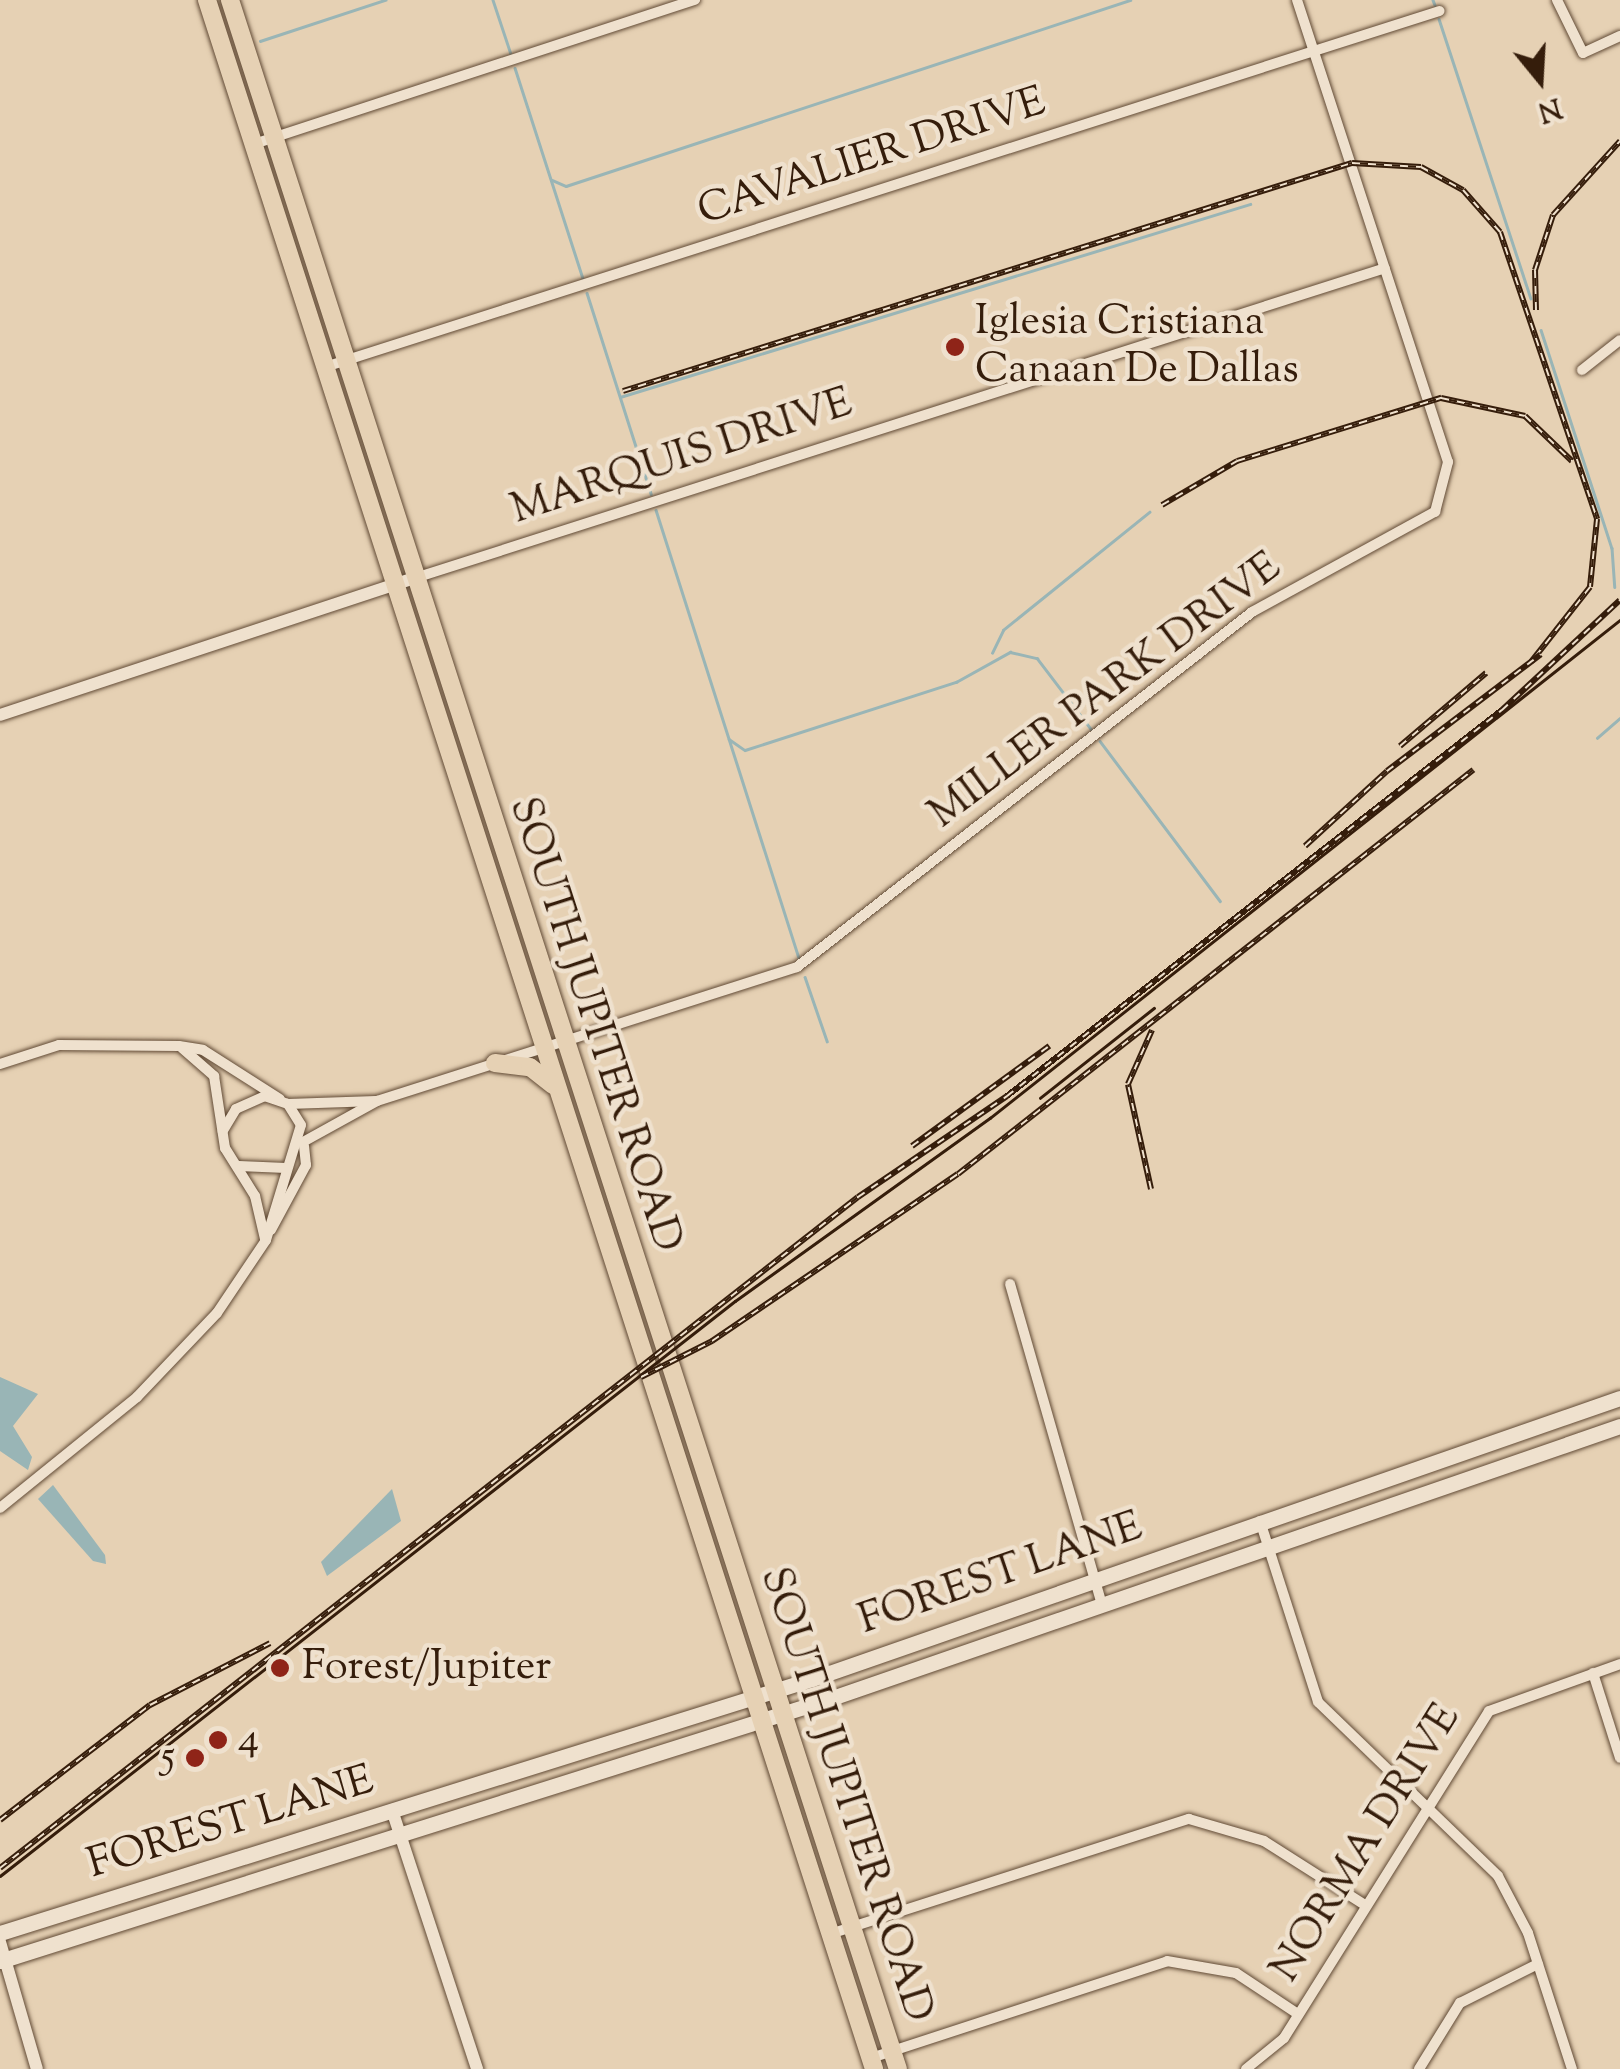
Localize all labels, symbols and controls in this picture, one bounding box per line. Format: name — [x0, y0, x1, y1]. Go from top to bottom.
north arrow — [1490, 30, 1590, 130]
street label: CAVALIER DRIVE — [692, 78, 1052, 238]
text: N — [1532, 86, 1566, 131]
place label: Iglesia Cristiana Canaan De Dallas — [975, 298, 1299, 396]
marker: Iglesia Cristiana Canaan De Dallas — [944, 336, 966, 358]
street label: MARQUIS DRIVE — [505, 379, 859, 537]
street label: MILLER PARK DRIVE — [920, 543, 1292, 841]
street label: SOUTH JUPITER ROAD — [497, 791, 691, 1259]
street label: FOREST LANE — [853, 1503, 1149, 1647]
street label: SOUTH JUPITER ROAD — [748, 1561, 942, 2029]
place label: Forest/Jupiter — [302, 1643, 551, 1693]
marker: Forest/Jupiter — [267, 1655, 293, 1681]
street label: NORMA DRIVE — [1261, 1696, 1473, 1992]
place label: 4 — [238, 1715, 259, 1765]
marker: 4 — [207, 1729, 229, 1751]
place label: 5 — [161, 1733, 175, 1783]
marker: 5 — [184, 1747, 206, 1769]
street label: FOREST LANE — [82, 1757, 380, 1891]

